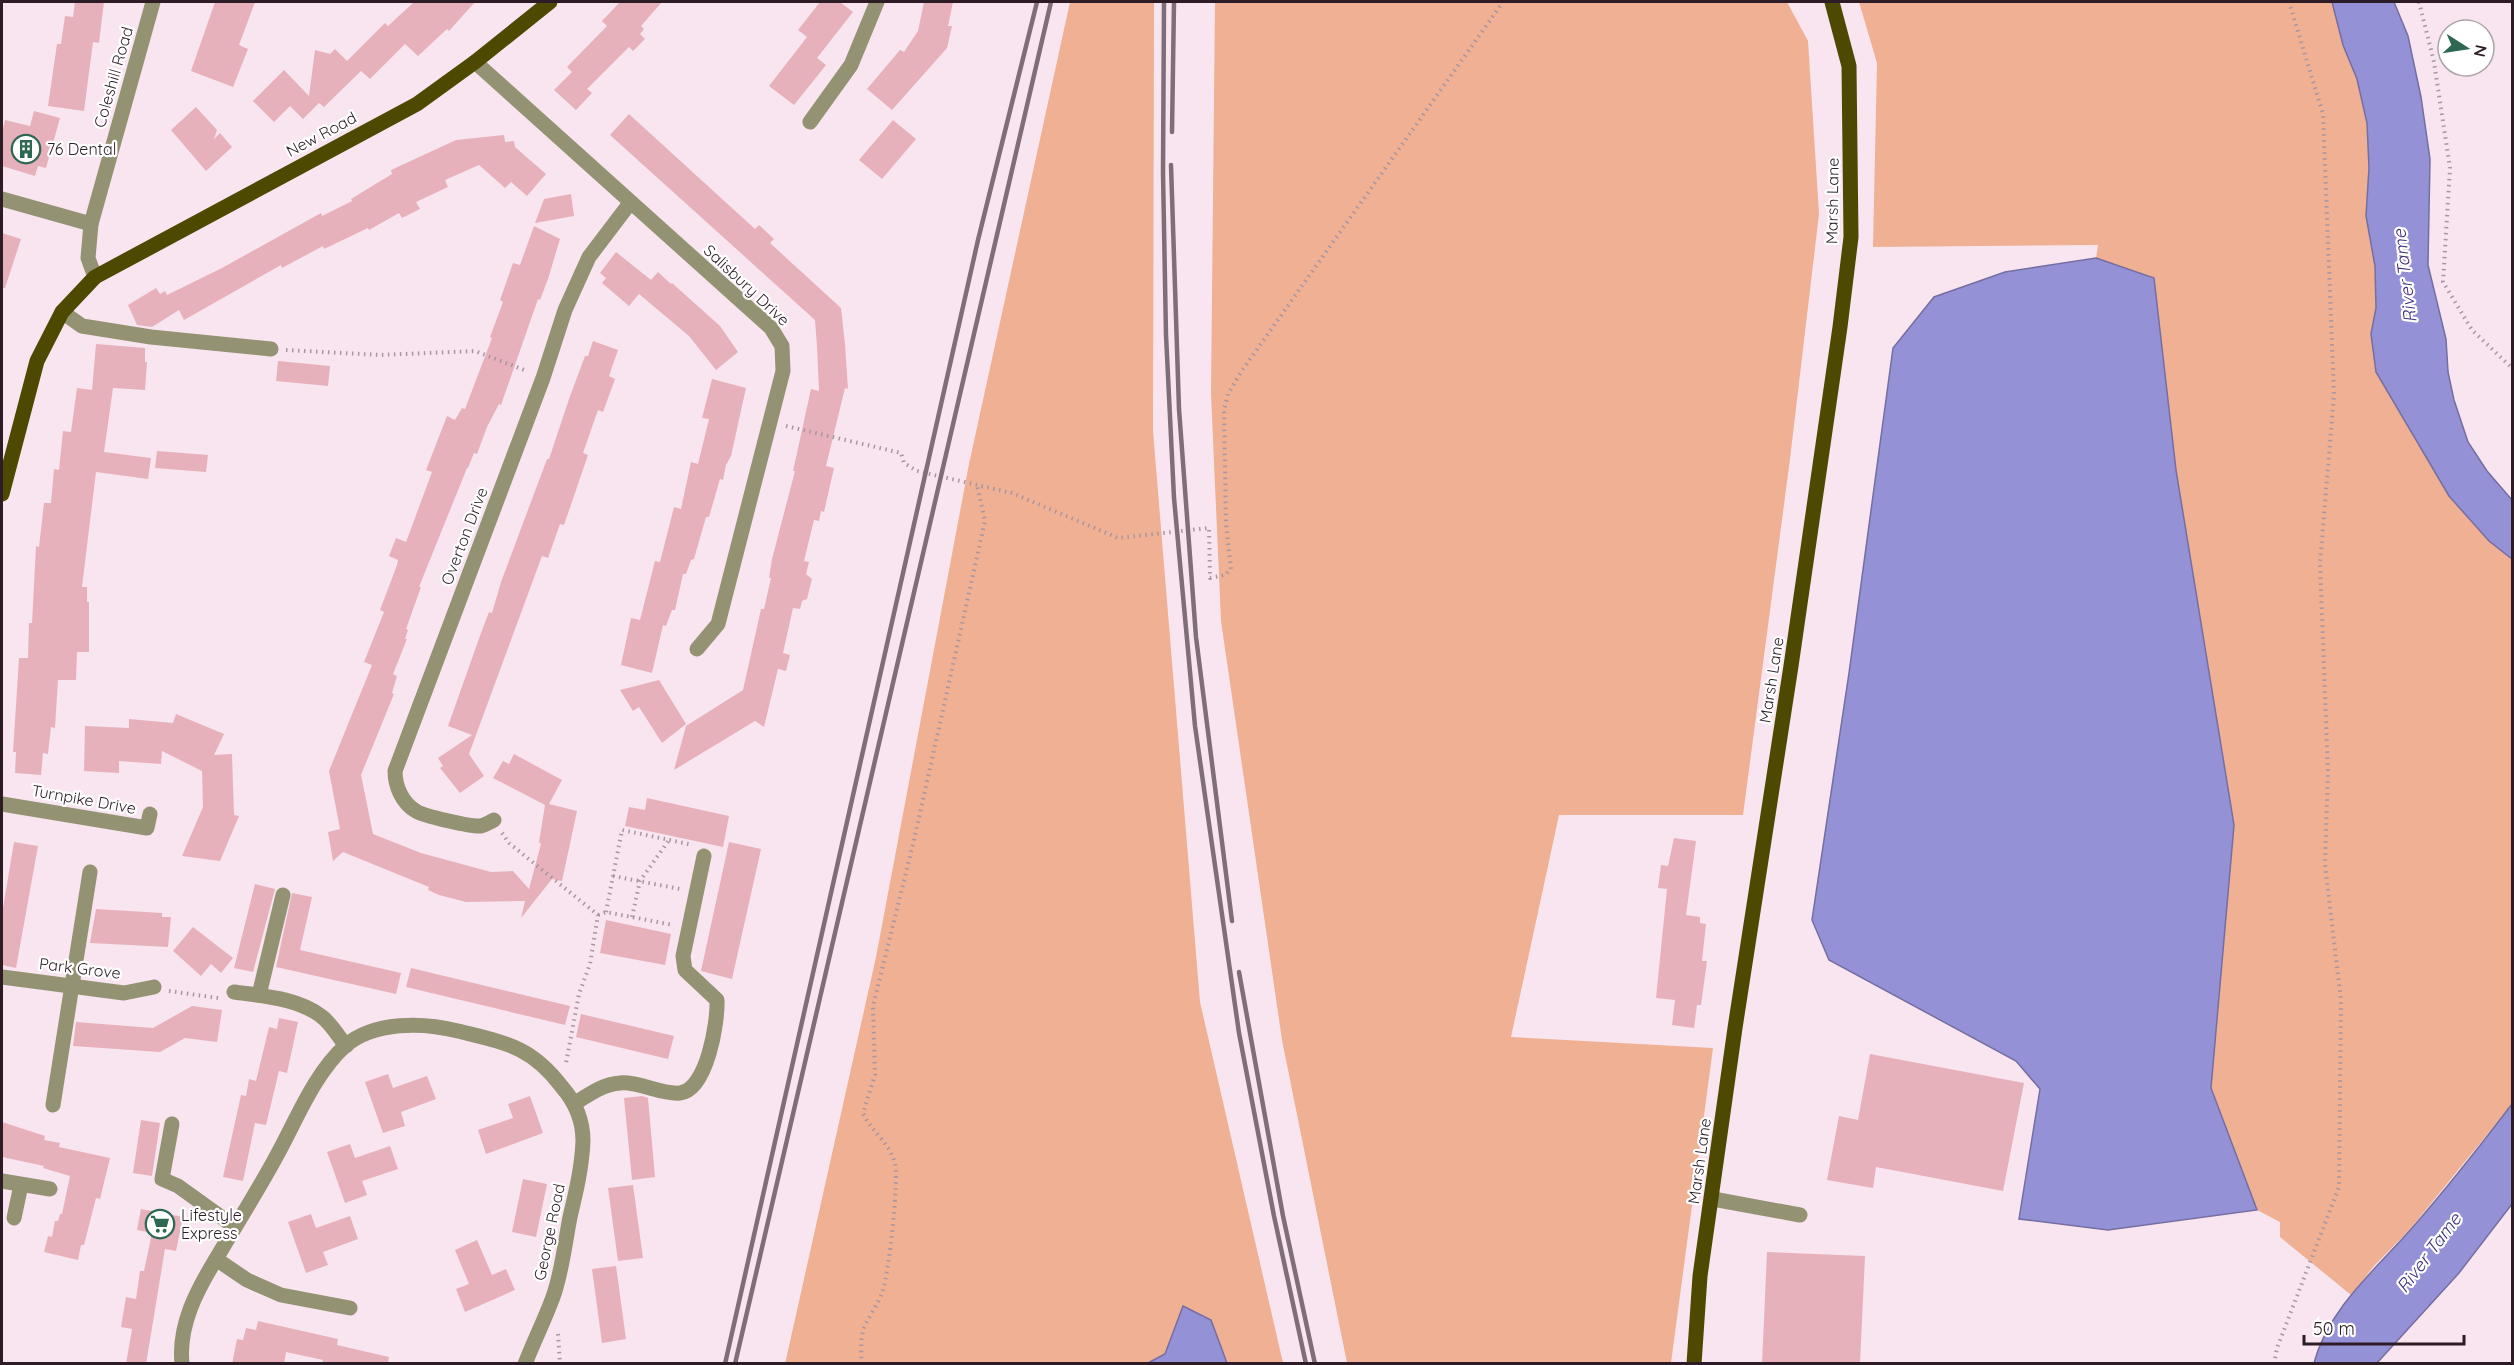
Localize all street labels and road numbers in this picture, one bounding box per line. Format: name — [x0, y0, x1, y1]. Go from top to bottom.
street label: Coleshill Road — [89, 24, 137, 130]
street label: New Road — [282, 107, 360, 161]
street label: Marsh Lane — [1821, 158, 1843, 244]
street label: Salisbury Drive — [700, 240, 794, 330]
street label: Overton Drive — [436, 484, 492, 588]
street label: Marsh Lane — [1754, 636, 1788, 724]
street label: Turnpike Drive — [30, 780, 138, 818]
street label: Park Grove — [38, 953, 122, 983]
street label: Marsh Lane — [1683, 1117, 1715, 1205]
street label: George Road — [529, 1182, 569, 1282]

